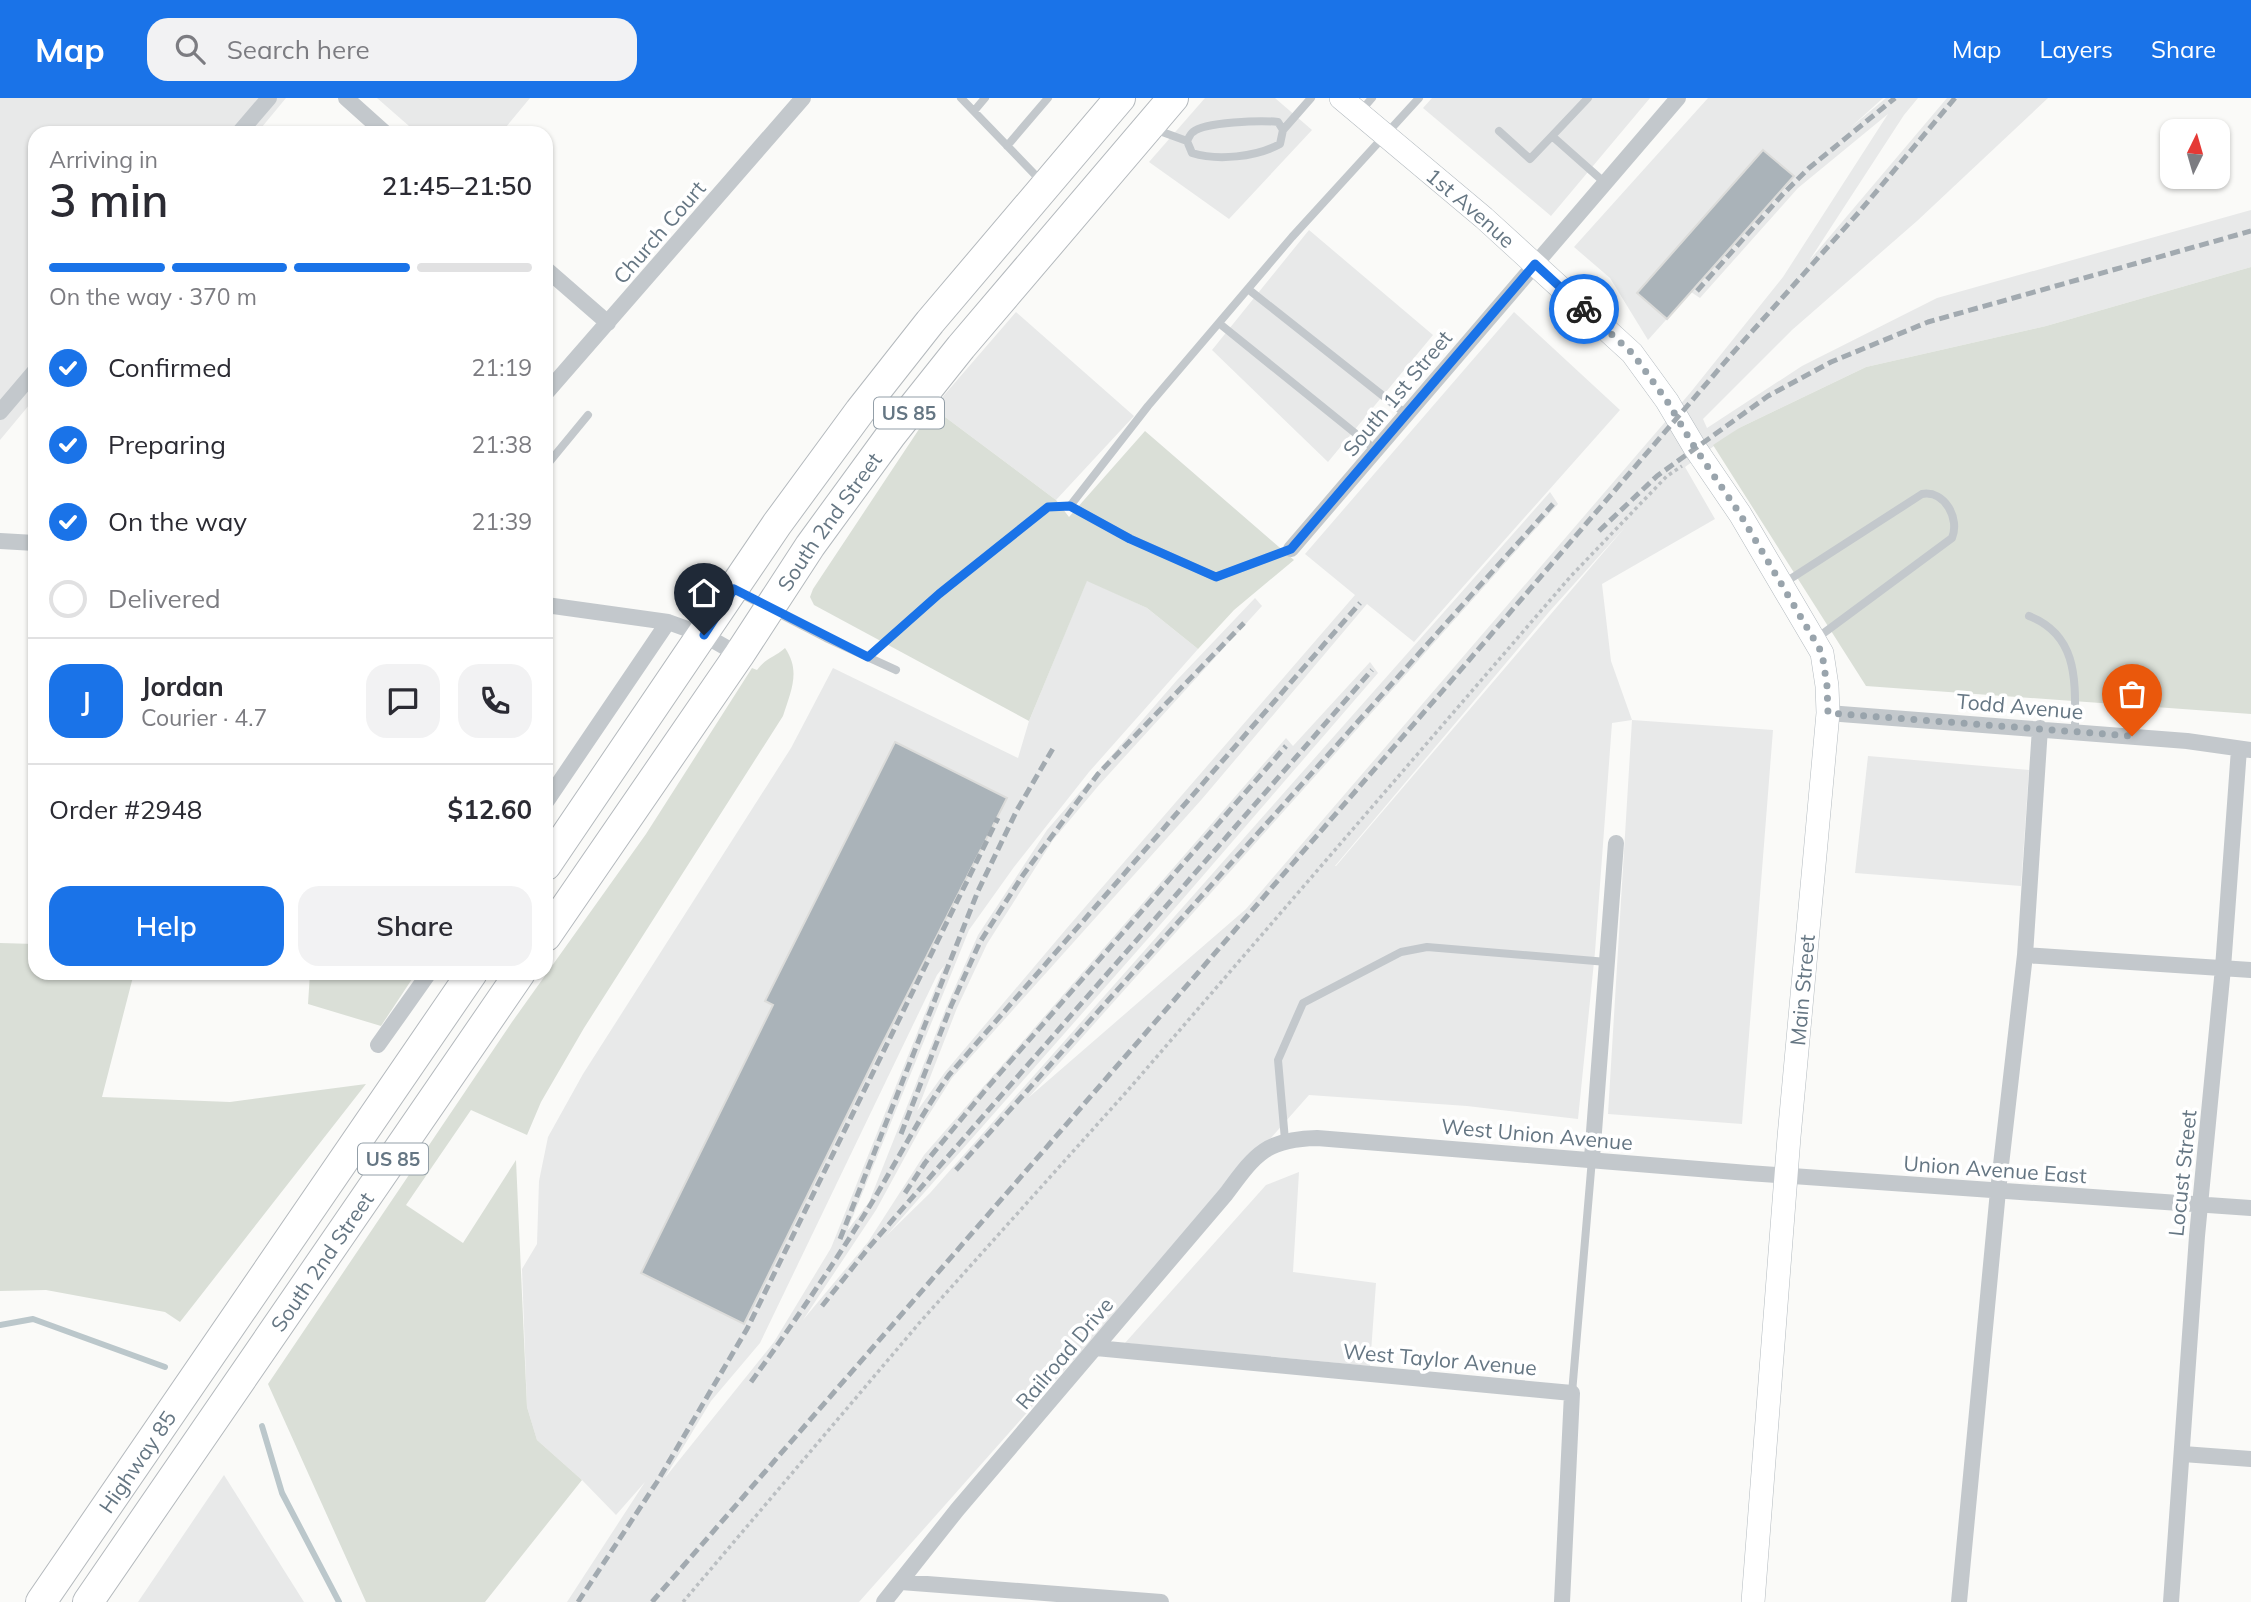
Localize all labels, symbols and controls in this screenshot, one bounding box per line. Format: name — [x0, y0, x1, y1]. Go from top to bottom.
search box — [147, 18, 637, 81]
text: Map — [35, 29, 105, 70]
icon: search — [171, 30, 209, 68]
text: Search here — [227, 33, 370, 66]
text: Map — [1952, 34, 2001, 64]
text: Layers — [2039, 34, 2113, 64]
text: Share — [2151, 34, 2216, 64]
north arrow — [2160, 119, 2230, 189]
map controls — [2160, 119, 2230, 189]
text: Arriving in — [49, 145, 158, 174]
street label: 1st Avenue — [1421, 162, 1521, 253]
text: 21:45–21:50 — [382, 169, 532, 202]
text: 3 min — [49, 171, 168, 229]
street label: Church Court — [607, 175, 711, 289]
courier — [1549, 274, 1619, 344]
text: On the way · 370 m — [49, 282, 257, 311]
icon: bike — [1565, 290, 1603, 328]
street label: South 1st Street — [1337, 325, 1457, 461]
icon: check — [49, 349, 87, 387]
text: Confirmed — [108, 351, 232, 384]
text: 21:19 — [472, 353, 532, 382]
road number: US 85 — [874, 398, 944, 428]
icon: check — [49, 426, 87, 464]
text: Preparing — [108, 428, 226, 461]
text: 21:38 — [472, 430, 532, 459]
street label: South 2nd Street — [771, 447, 887, 596]
icon: check — [49, 503, 87, 541]
text: On the way — [108, 505, 247, 538]
text: 21:39 — [472, 507, 532, 536]
pin — [674, 563, 734, 635]
icon: home — [685, 574, 723, 612]
text: Delivered — [108, 582, 221, 615]
button: chat — [366, 664, 440, 738]
button: phone — [458, 664, 532, 738]
pin — [2102, 664, 2162, 736]
text: Jordan — [141, 670, 224, 703]
icon: bag — [2113, 675, 2151, 713]
text: J — [81, 685, 91, 718]
street label: Todd Avenue — [1956, 688, 2084, 724]
text: Courier · 4.7 — [141, 703, 267, 732]
text: Order #2948 — [49, 793, 202, 826]
text: $12.60 — [448, 793, 532, 826]
button: Help — [49, 886, 284, 966]
button: Share — [298, 886, 532, 966]
street label: Main Street — [1784, 933, 1820, 1047]
street label: Locust Street — [2162, 1108, 2202, 1238]
street label: West Union Avenue — [1440, 1113, 1634, 1155]
road number: US 85 — [358, 1144, 428, 1175]
street label: Union Avenue East — [1903, 1150, 2087, 1188]
street label: South 2nd Street — [265, 1187, 379, 1336]
street label: Railroad Drive — [1010, 1292, 1118, 1414]
street label: West Taylor Avenue — [1342, 1338, 1538, 1380]
street label: Highway 85 — [93, 1406, 181, 1518]

